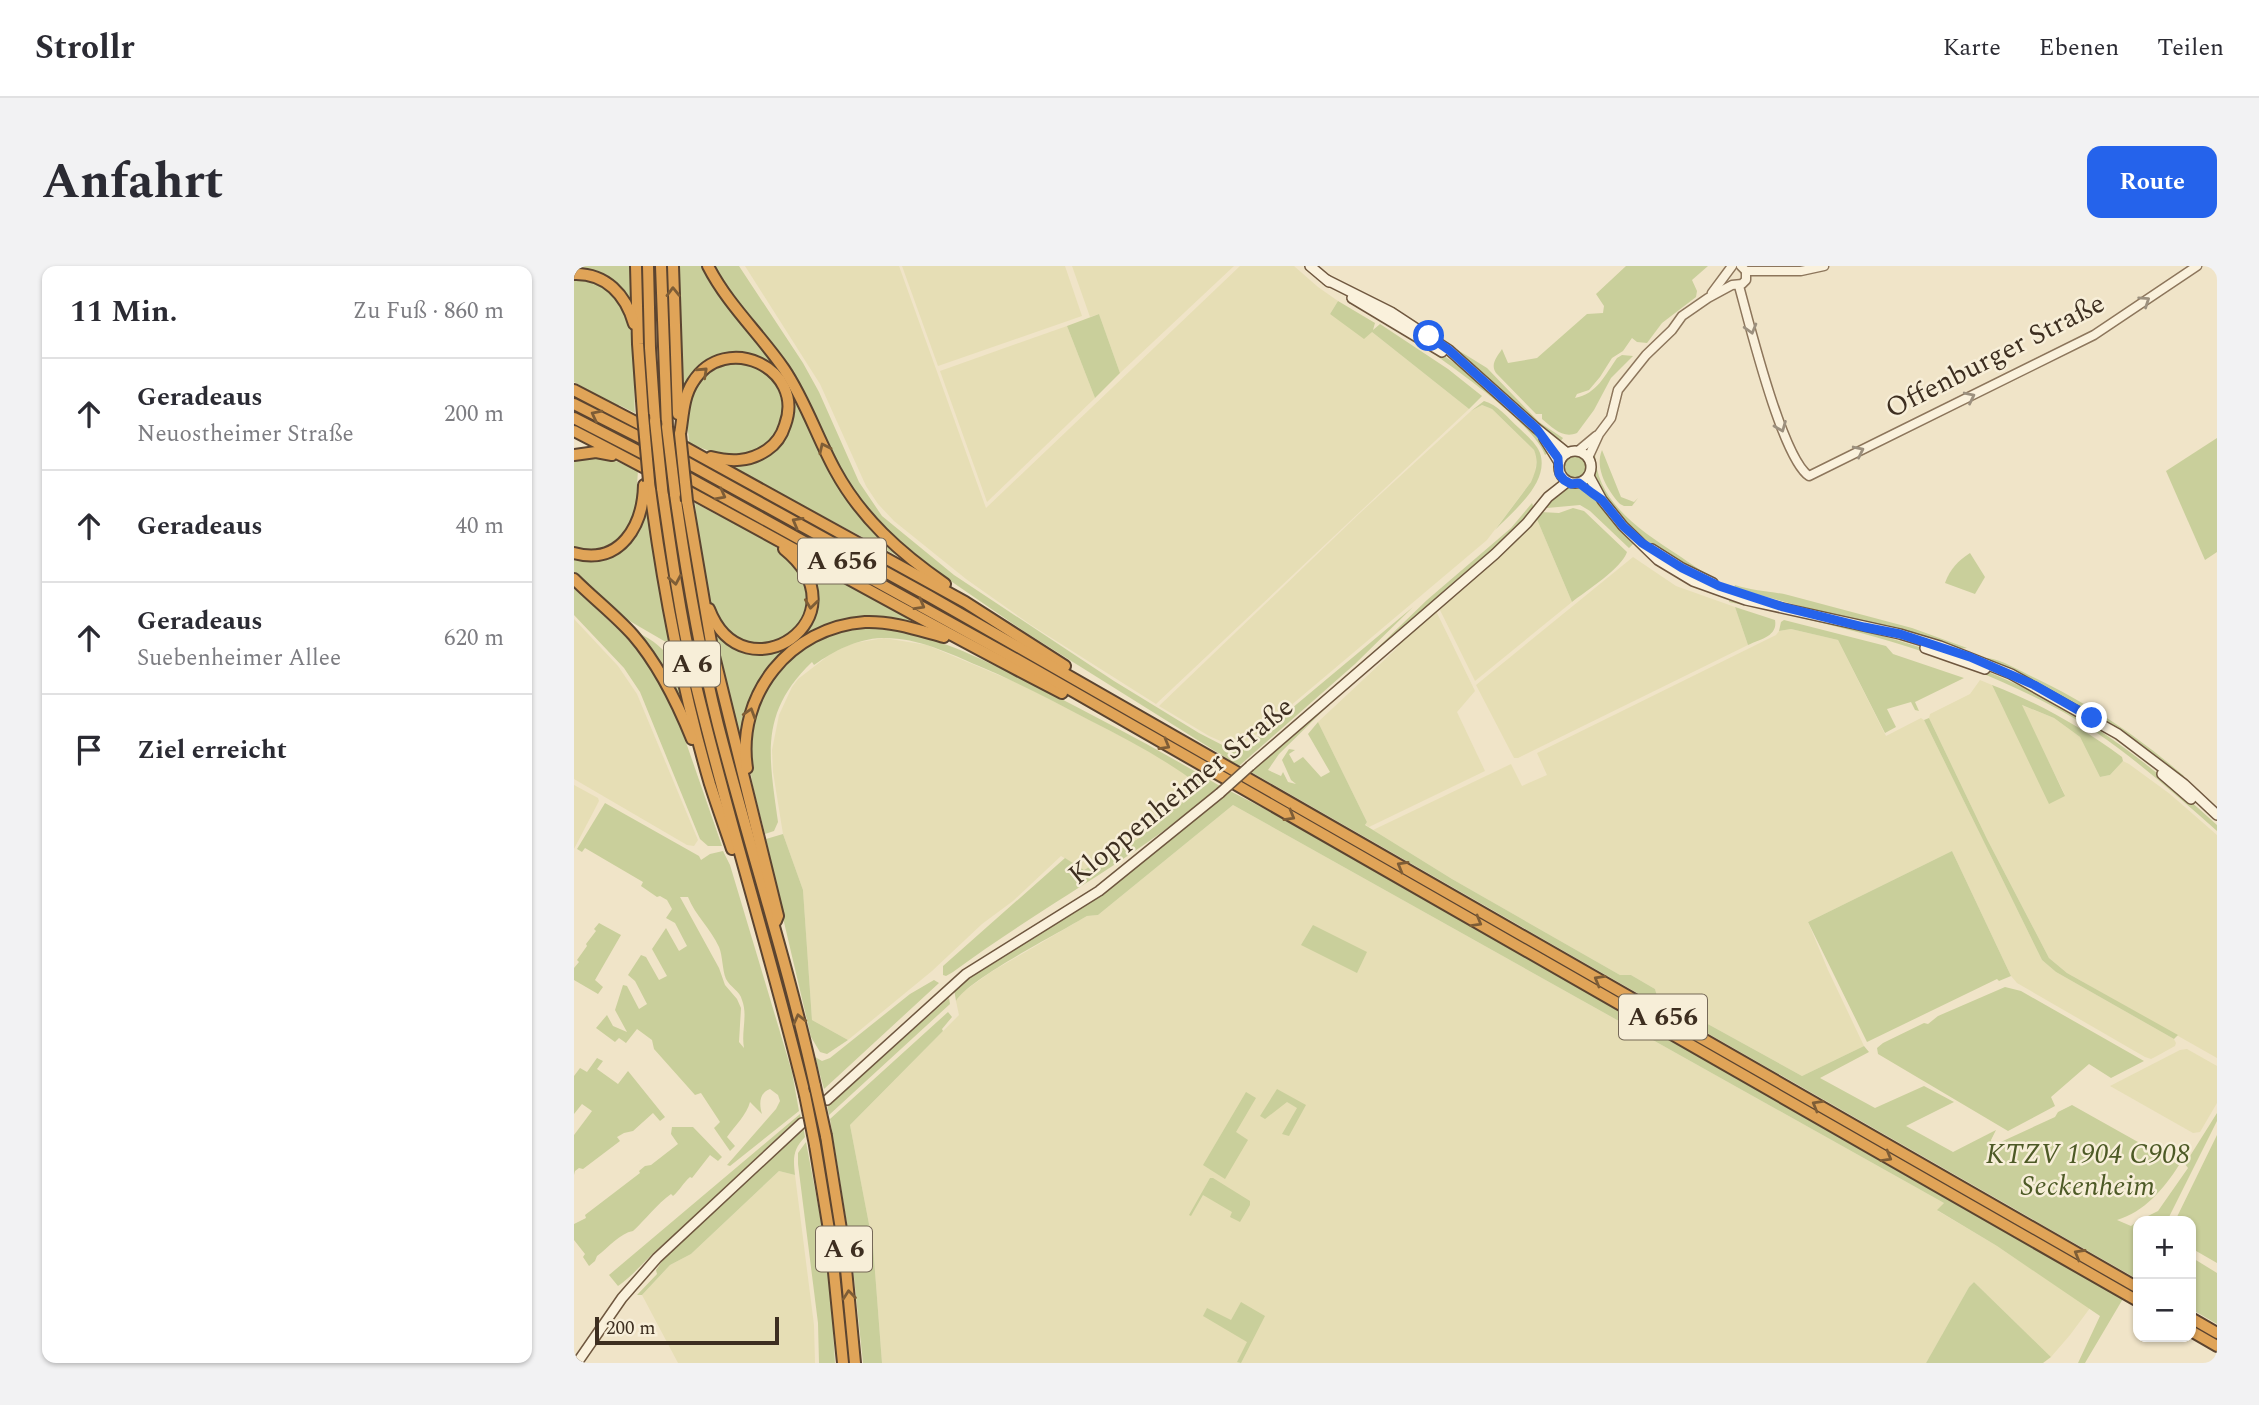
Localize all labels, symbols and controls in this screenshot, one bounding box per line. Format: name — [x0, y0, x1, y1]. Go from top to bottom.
text: Strollr — [35, 23, 135, 73]
text: Karte — [1943, 30, 2001, 66]
text: Ebenen — [2039, 30, 2119, 66]
text: Teilen — [2157, 30, 2224, 66]
text: Anfahrt — [42, 145, 223, 220]
button: Route — [2087, 146, 2217, 218]
street label: Offenburger Straße — [1878, 282, 2112, 430]
one-way arrow — [665, 287, 681, 297]
text: 11 Min. — [70, 289, 178, 335]
text: Zu Fuß · 860 m — [353, 294, 504, 329]
one-way arrow — [2137, 296, 2150, 309]
route start — [1413, 320, 1444, 351]
one-way arrow — [1743, 323, 1758, 335]
one-way arrow — [695, 368, 708, 380]
text: Geradeaus — [137, 377, 263, 417]
one-way arrow — [1963, 391, 1975, 405]
icon: ahead — [70, 395, 108, 433]
text: 200 m — [444, 397, 504, 432]
one-way arrow — [591, 409, 603, 423]
text: Neuostheimer Straße — [137, 417, 354, 452]
one-way arrow — [1773, 420, 1787, 432]
one-way arrow — [818, 442, 832, 455]
one-way arrow — [1852, 446, 1864, 460]
one-way arrow — [714, 487, 726, 500]
text: Geradeaus — [137, 506, 263, 546]
icon: ahead — [70, 507, 108, 545]
text: 40 m — [455, 509, 504, 544]
one-way arrow — [792, 517, 804, 530]
road number: A 656 — [798, 538, 886, 584]
one-way arrow — [667, 573, 682, 585]
one-way arrow — [913, 597, 926, 610]
one-way arrow — [804, 598, 819, 610]
text: Geradeaus — [137, 601, 263, 641]
icon: ahead — [70, 619, 108, 657]
text: 620 m — [444, 621, 504, 656]
text: Suebenheimer Allee — [137, 641, 341, 676]
road number: A 6 — [664, 642, 720, 686]
street label: Kloppenheimer Straße — [1059, 686, 1303, 896]
route end — [2076, 702, 2107, 733]
one-way arrow — [742, 708, 757, 720]
text: Ziel erreicht — [137, 730, 287, 770]
icon: arrive — [70, 731, 108, 769]
one-way arrow — [1158, 737, 1171, 750]
one-way arrow — [1283, 808, 1296, 821]
one-way arrow — [1396, 861, 1409, 874]
one-way arrow — [1469, 914, 1482, 927]
one-way arrow — [1593, 975, 1606, 988]
road number: A 656 — [1619, 995, 1707, 1040]
one-way arrow — [793, 1013, 807, 1025]
one-way arrow — [1812, 1100, 1825, 1113]
park label: KTZV 1904 C908 Seckenheim — [1986, 1133, 2190, 1208]
one-way arrow — [1879, 1149, 1892, 1162]
map controls — [2133, 1216, 2196, 1342]
button: + — [2133, 1216, 2196, 1279]
road number: A 6 — [816, 1226, 872, 1272]
one-way arrow — [2074, 1249, 2086, 1262]
button: − — [2133, 1279, 2196, 1342]
one-way arrow — [842, 1289, 857, 1301]
scale bar — [595, 1314, 779, 1346]
text: 200 m — [606, 1314, 656, 1343]

